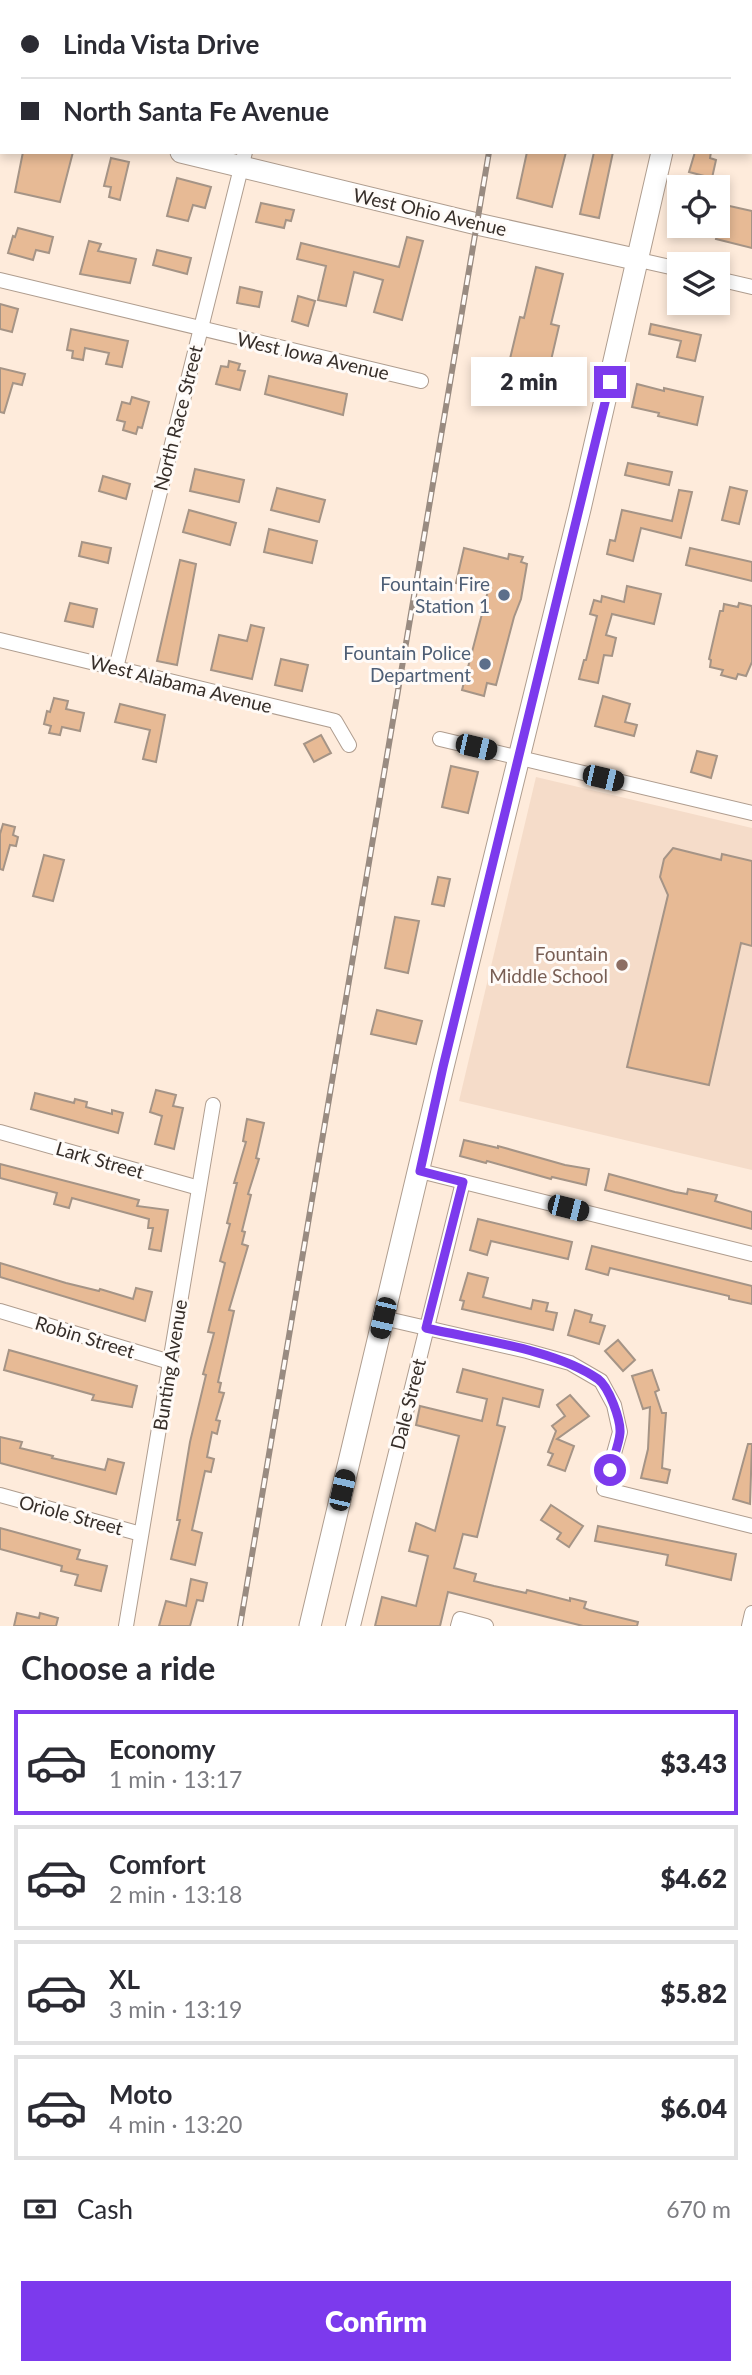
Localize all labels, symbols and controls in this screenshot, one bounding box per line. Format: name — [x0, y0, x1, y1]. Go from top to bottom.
text: Linda Vista Drive — [63, 28, 259, 60]
text: North Santa Fe Avenue — [63, 95, 329, 127]
map controls — [667, 175, 730, 315]
button: locate — [667, 175, 730, 238]
street label: West Ohio Avenue — [351, 183, 509, 240]
button: layers — [667, 252, 730, 315]
street label: West Iowa Avenue — [235, 327, 391, 384]
street label: North Race Street — [148, 343, 207, 493]
callout: 2 min — [470, 358, 586, 406]
route end — [594, 366, 626, 398]
text: 2 min — [500, 367, 558, 395]
place label: Fountain Fire Station 1 — [380, 572, 490, 617]
marker: Fountain Fire Station 1 — [496, 587, 512, 603]
place label: Fountain Police Department — [343, 641, 471, 686]
street label: West Alabama Avenue — [88, 650, 275, 717]
marker: Fountain Police Department — [477, 656, 493, 672]
car — [454, 732, 499, 762]
car — [581, 763, 626, 793]
place label: Fountain Middle School — [489, 942, 608, 987]
marker: Fountain Middle School — [614, 957, 630, 973]
street label: Lark Street — [53, 1136, 147, 1183]
car — [546, 1193, 591, 1223]
car — [369, 1295, 398, 1341]
street label: Bunting Avenue — [148, 1298, 191, 1432]
street label: Robin Street — [33, 1311, 138, 1363]
street label: Dale Street — [385, 1356, 430, 1452]
route start — [594, 1454, 626, 1486]
car — [328, 1467, 357, 1513]
street label: Oriole Street — [17, 1490, 126, 1539]
text: Choose a ride — [21, 1648, 215, 1687]
icon: car — [25, 1731, 88, 1794]
text: Economy — [109, 1733, 215, 1765]
text: $3.43 — [660, 1747, 727, 1779]
text: 1 min · 13:17 — [109, 1765, 242, 1793]
icon: car — [25, 1846, 88, 1909]
text: Comfort — [109, 1848, 206, 1880]
text: $4.62 — [660, 1862, 727, 1894]
text: 2 min · 13:18 — [109, 1880, 242, 1908]
icon: car — [25, 1961, 88, 2024]
text: XL — [109, 1963, 140, 1995]
text: $5.82 — [660, 1977, 727, 2009]
text: 3 min · 13:19 — [109, 1995, 242, 2023]
icon: car — [25, 2076, 88, 2139]
text: Moto — [109, 2078, 172, 2110]
text: $6.04 — [660, 2092, 727, 2124]
text: 4 min · 13:20 — [109, 2110, 242, 2138]
icon: cash — [21, 2190, 59, 2228]
text: Cash — [77, 2193, 133, 2225]
text: 670 m — [666, 2195, 731, 2223]
button: Confirm — [21, 2281, 731, 2361]

